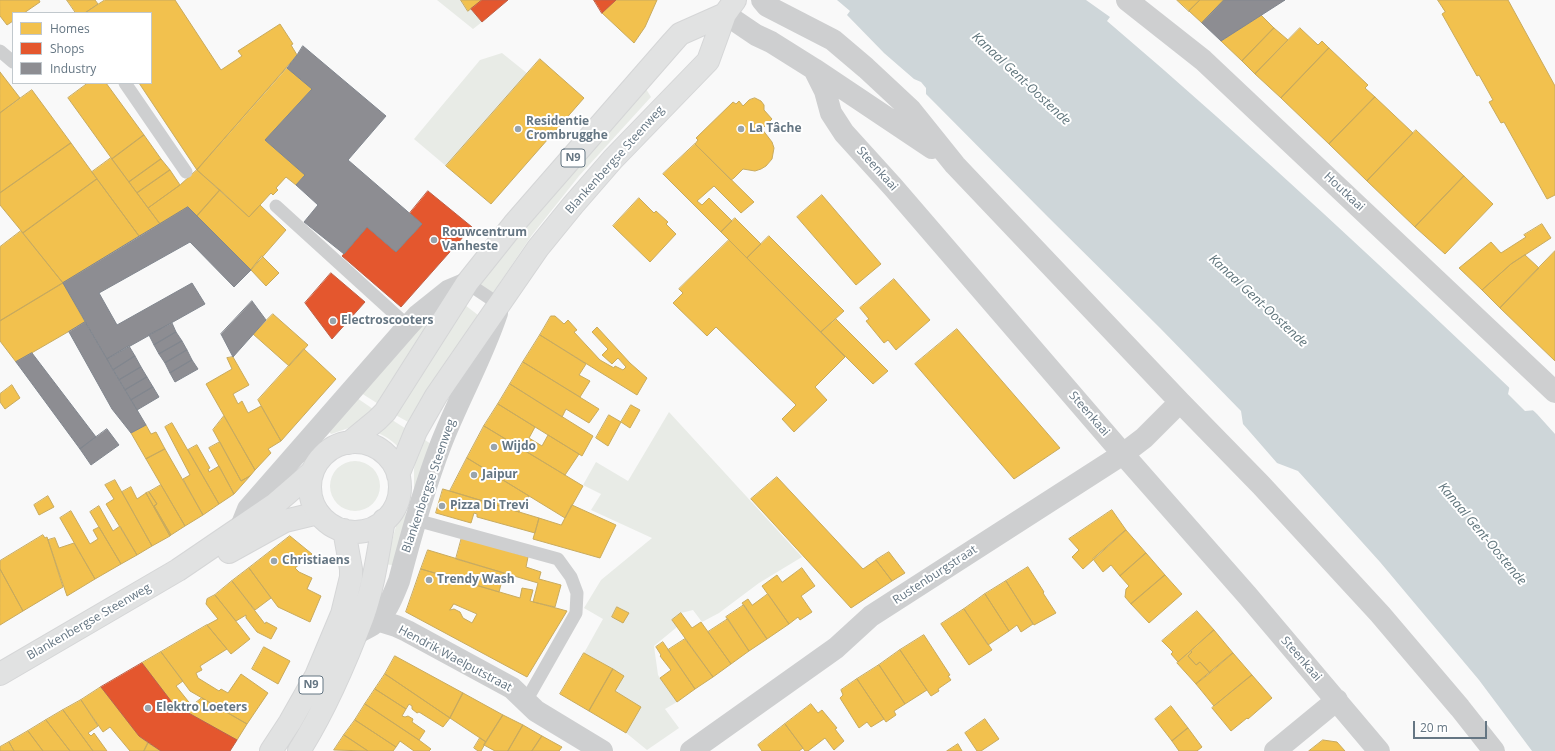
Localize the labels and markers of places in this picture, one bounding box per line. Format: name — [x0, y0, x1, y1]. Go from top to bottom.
place label: Residentie Crombrugghe — [526, 115, 608, 143]
place label: La Tâche — [749, 122, 801, 136]
marker: Residentie Crombrugghe — [513, 124, 523, 134]
marker: La Tâche — [736, 124, 746, 134]
place label: Rouwcentrum Vanheste — [442, 226, 527, 254]
marker: Rouwcentrum Vanheste — [429, 235, 439, 245]
place label: Electroscooters — [341, 314, 433, 328]
marker: Electroscooters — [328, 316, 338, 326]
place label: Wijdo — [502, 440, 536, 454]
marker: Wijdo — [489, 442, 499, 452]
place label: Jaipur — [482, 468, 518, 482]
marker: Jaipur — [469, 470, 479, 480]
place label: Pizza Di Trevi — [450, 499, 529, 513]
marker: Pizza Di Trevi — [437, 501, 447, 511]
place label: Christiaens — [282, 554, 350, 568]
marker: Christiaens — [269, 556, 279, 566]
place label: Trendy Wash — [437, 573, 515, 587]
marker: Trendy Wash — [424, 575, 434, 585]
place label: Elektro Loeters — [156, 701, 247, 715]
marker: Elektro Loeters — [143, 703, 153, 713]

